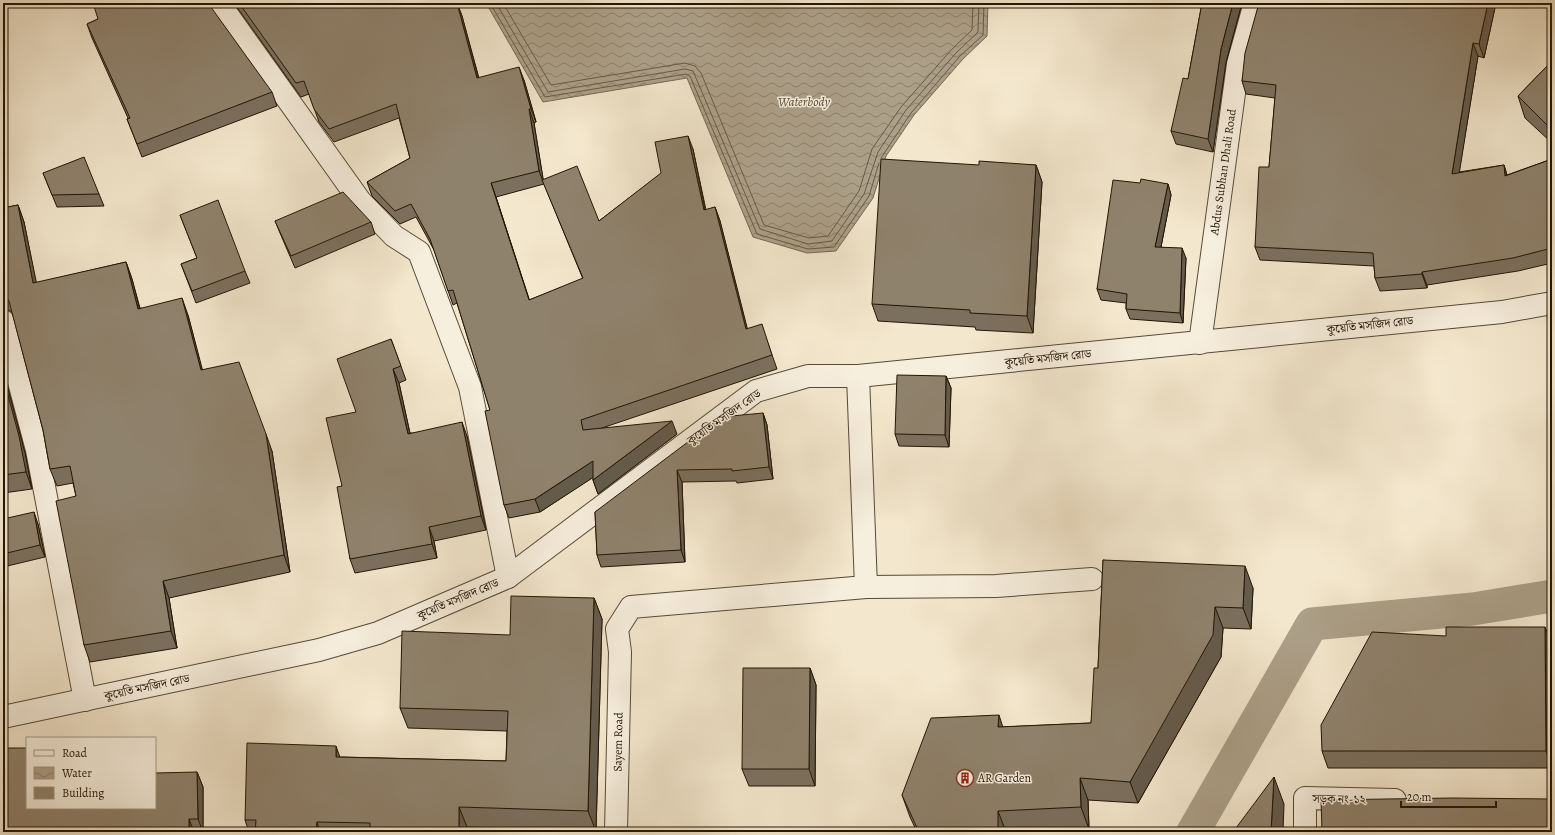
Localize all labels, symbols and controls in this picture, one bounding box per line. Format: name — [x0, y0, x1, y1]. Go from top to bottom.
water label: Waterbody — [778, 93, 830, 110]
street label: Abdus Subhan Dhali Road — [1206, 107, 1240, 237]
street label: কুয়েতি মসজিদ রোড — [1325, 312, 1415, 338]
street label: কুয়েতি মসজিদ রোড — [1003, 345, 1093, 371]
street label: কুয়েতি মসজিদ রোড — [683, 385, 765, 449]
street label: কুয়েতি মসজিদ রোড — [414, 574, 502, 624]
street label: কুয়েতি মসজিদ রোড — [102, 670, 192, 704]
street label: Sayem Road — [609, 712, 627, 772]
legend — [26, 737, 156, 809]
text: Road — [62, 745, 88, 761]
text: Water — [61, 765, 92, 781]
building icon: AR Garden — [955, 768, 975, 788]
place label: AR Garden — [977, 770, 1031, 786]
scale bar — [1401, 783, 1496, 809]
text: Building — [62, 785, 104, 801]
text: 20 m — [1407, 789, 1431, 805]
street label: সড়ক নং-১২ — [1311, 791, 1367, 807]

